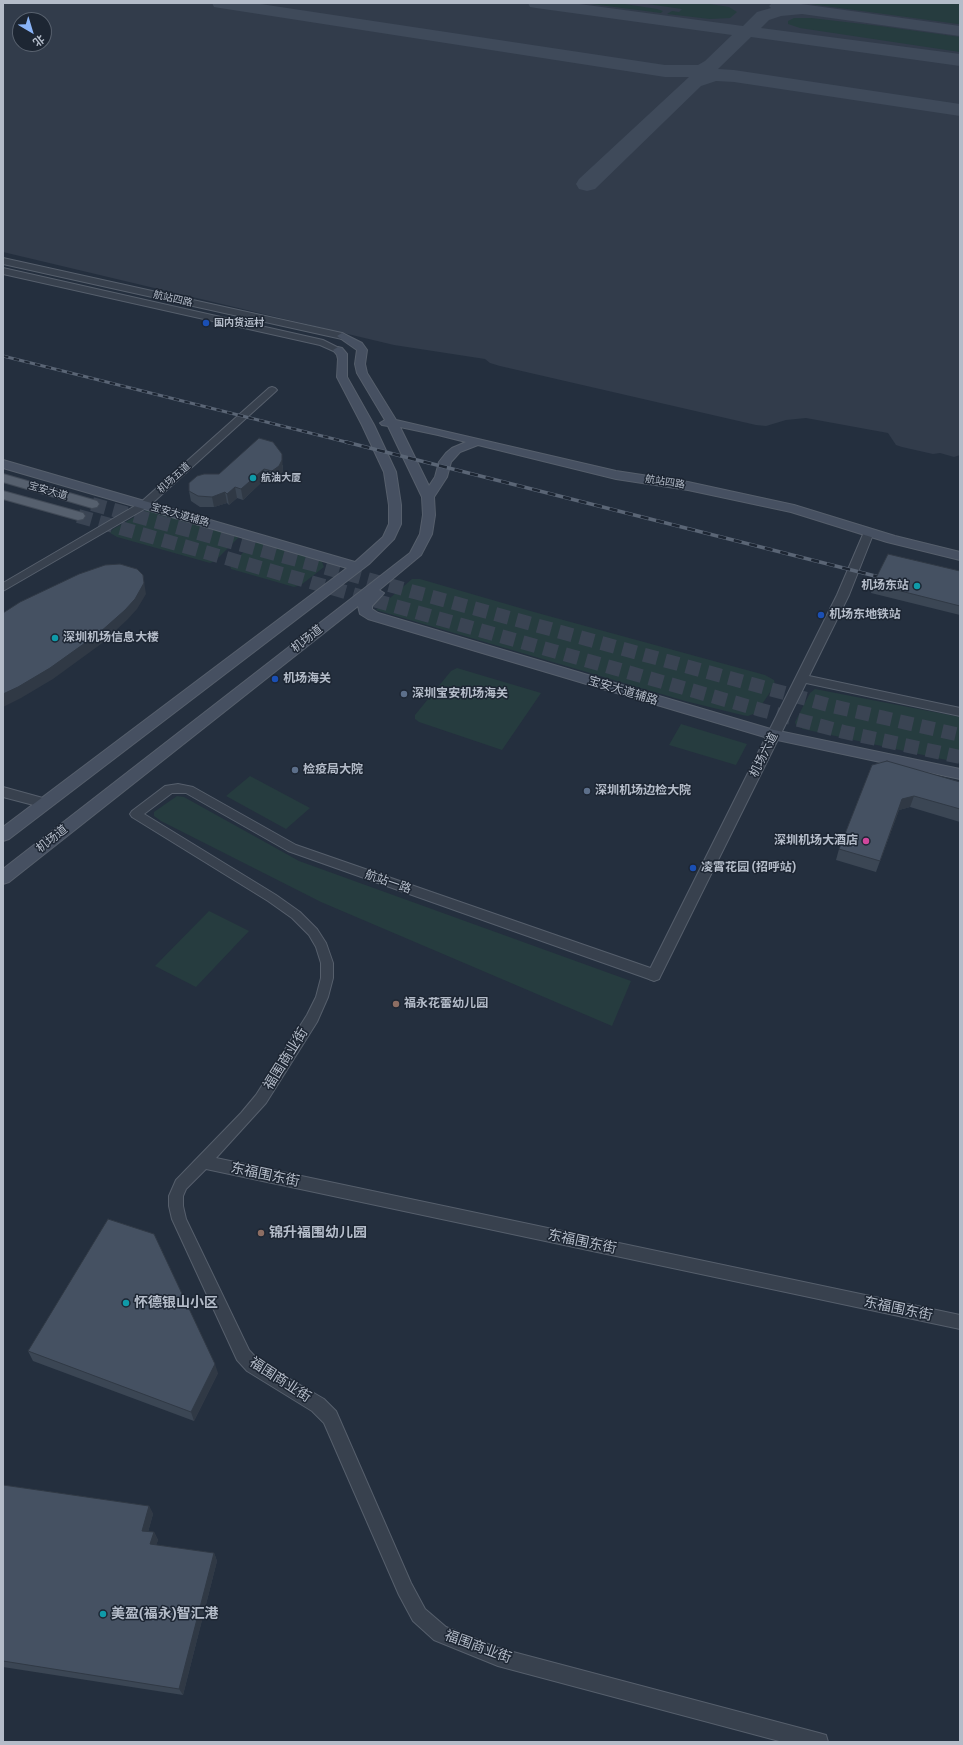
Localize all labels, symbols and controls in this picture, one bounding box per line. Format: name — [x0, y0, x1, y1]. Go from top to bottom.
north arrow — [12, 12, 52, 52]
text: 北 — [30, 32, 47, 50]
street label: 航站四路 — [152, 289, 194, 309]
place label: 国内货运村 — [214, 317, 264, 329]
marker: 国内货运村 — [201, 318, 211, 328]
street label: 机场五道 — [155, 460, 193, 496]
place label: 航油大厦 — [261, 472, 301, 484]
marker: 航油大厦 — [248, 473, 258, 483]
street label: 航站四路 — [644, 473, 686, 491]
street label: 宝安大道 — [27, 480, 69, 502]
street label: 宝安大道辅路 — [150, 501, 210, 529]
place label: 机场东站 — [861, 579, 909, 593]
marker: 机场东站 — [912, 581, 922, 591]
place label: 机场东地铁站 — [829, 608, 901, 622]
marker: 机场东地铁站 — [816, 610, 826, 620]
street label: 机场道 — [288, 622, 326, 656]
place label: 深圳机场信息大楼 — [63, 631, 159, 645]
marker: 深圳机场信息大楼 — [50, 633, 60, 643]
place label: 机场海关 — [283, 672, 331, 686]
marker: 机场海关 — [270, 674, 280, 684]
street label: 宝安大道辅路 — [586, 674, 660, 708]
place label: 深圳宝安机场海关 — [412, 687, 508, 701]
marker: 深圳宝安机场海关 — [399, 689, 409, 699]
street label: 机场六道 — [747, 730, 781, 780]
place label: 检疫局大院 — [303, 763, 363, 777]
marker: 检疫局大院 — [290, 765, 300, 775]
place label: 深圳机场边检大院 — [595, 784, 691, 798]
marker: 深圳机场边检大院 — [582, 786, 592, 796]
street label: 机场道 — [33, 822, 71, 856]
place label: 深圳机场大酒店 — [774, 834, 858, 848]
marker: 深圳机场大酒店 — [861, 836, 871, 846]
place label: 凌霄花园 (招呼站) — [701, 861, 796, 875]
marker: 凌霄花园 (招呼站) — [688, 863, 698, 873]
street label: 航站一路 — [363, 867, 413, 897]
place label: 福永花蕾幼儿园 — [404, 997, 488, 1011]
marker: 福永花蕾幼儿园 — [391, 999, 401, 1009]
street label: 福围商业街 — [260, 1025, 312, 1093]
street label: 东福围东街 — [229, 1160, 301, 1190]
place label: 锦升福围幼儿园 — [269, 1225, 367, 1241]
street label: 东福围东街 — [546, 1227, 618, 1257]
marker: 锦升福围幼儿园 — [256, 1228, 266, 1238]
street label: 东福围东街 — [862, 1294, 934, 1324]
place label: 怀德银山小区 — [134, 1295, 218, 1311]
marker: 怀德银山小区 — [121, 1298, 131, 1308]
street label: 福围商业街 — [246, 1354, 314, 1406]
place label: 美盈(福永)智汇港 — [111, 1606, 218, 1622]
marker: 美盈(福永)智汇港 — [98, 1609, 108, 1619]
street label: 福围商业街 — [442, 1627, 514, 1667]

